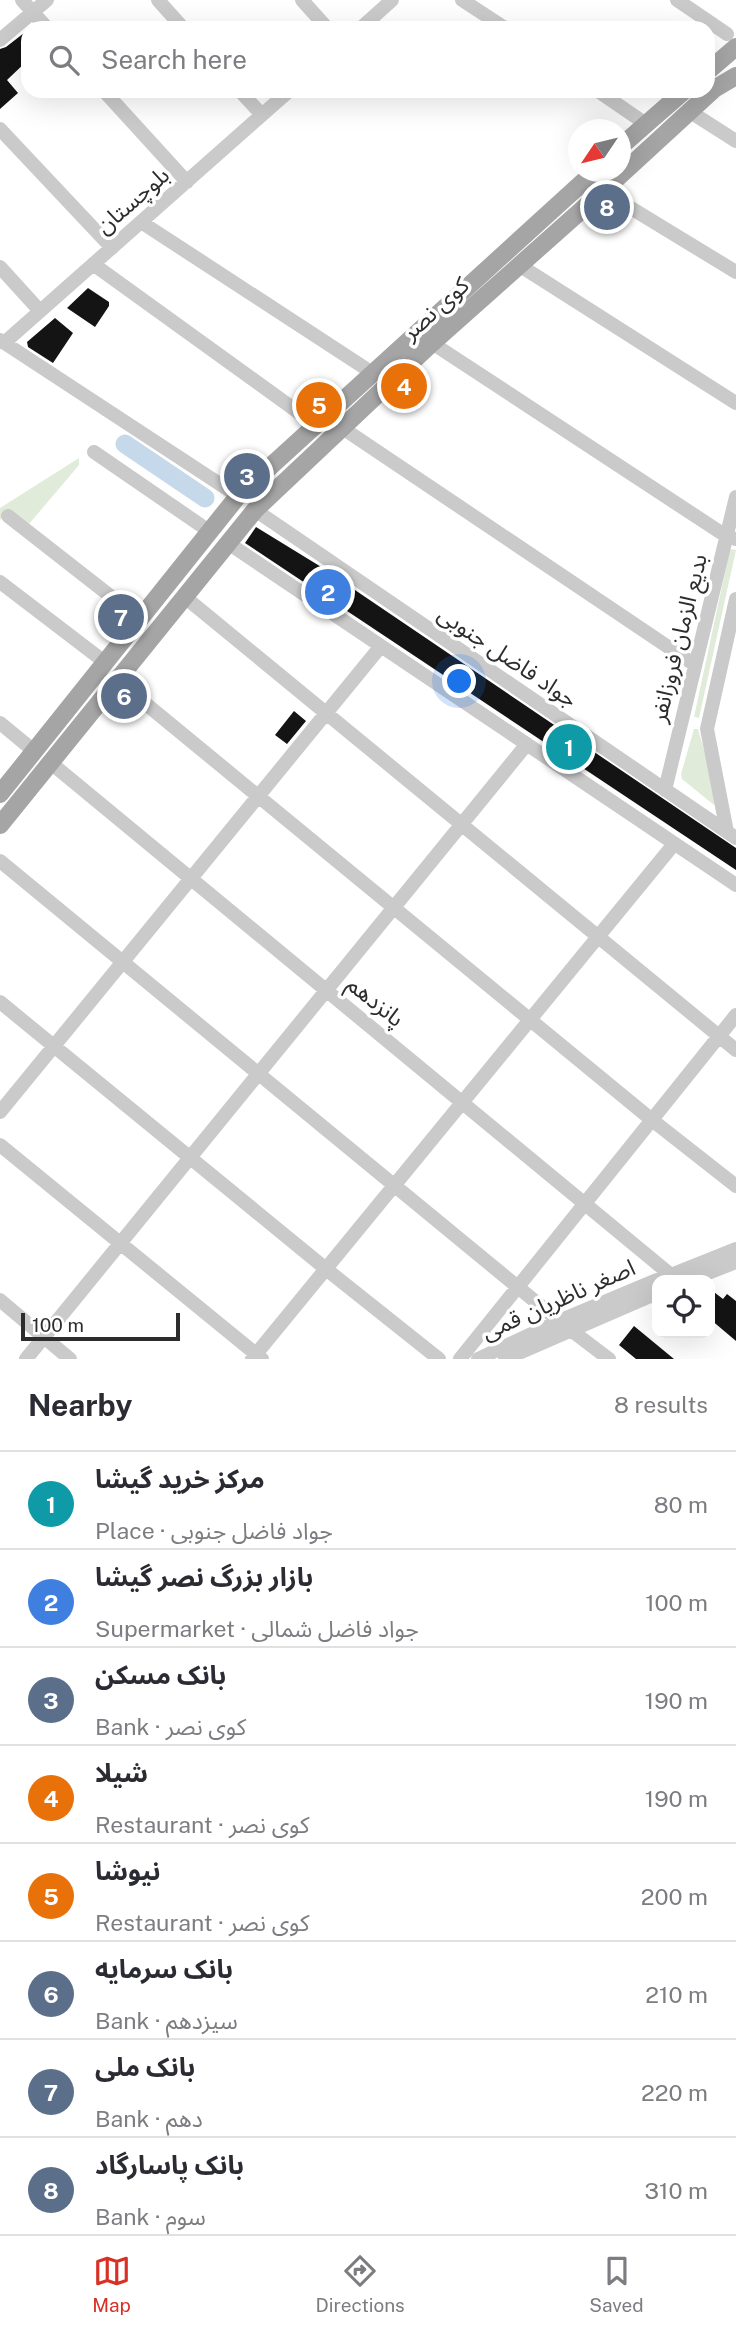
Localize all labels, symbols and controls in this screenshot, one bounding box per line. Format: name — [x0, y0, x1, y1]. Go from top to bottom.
search box — [21, 21, 715, 98]
icon: search — [45, 41, 83, 79]
text: Search here — [101, 44, 247, 75]
north arrow — [568, 119, 631, 182]
street label: بلوچستان — [90, 161, 175, 241]
pin: 8 — [584, 181, 630, 233]
street label: کوی نصر — [395, 271, 475, 346]
pin: 4 — [381, 360, 427, 412]
pin: 5 — [296, 379, 342, 431]
pin: 3 — [224, 450, 270, 502]
street label: بدیع‌ الزمان فروزانفر — [644, 551, 716, 727]
pin: 2 — [305, 566, 351, 618]
pin: 7 — [98, 591, 144, 643]
street label: جواد فاضل جنوبی — [433, 600, 583, 713]
your location — [442, 664, 476, 698]
pin: 6 — [101, 670, 147, 722]
pin: 1 — [546, 721, 592, 773]
street label: پانزدهم — [340, 970, 410, 1035]
street label: اصغر ناظریان قمی — [477, 1253, 639, 1346]
map controls — [652, 1275, 715, 1338]
button: locate — [652, 1275, 715, 1338]
scale bar — [21, 1310, 180, 1342]
text: 100 m — [32, 1314, 84, 1336]
text: Nearby — [28, 1387, 132, 1423]
text: 8 results — [614, 1391, 708, 1418]
text: مرکز خرید گیشا — [95, 1463, 265, 1494]
text: 1 — [46, 1491, 56, 1518]
text: 80 m — [654, 1491, 708, 1518]
text: Place · جواد فاضل جنوبی — [95, 1517, 333, 1544]
text: بازار بزرگ نصر گیشا — [95, 1561, 313, 1592]
text: 2 — [44, 1589, 58, 1616]
text: 100 m — [645, 1589, 708, 1616]
text: Supermarket · جواد فاضل شمالی — [95, 1615, 419, 1642]
text: بانک مسکن — [95, 1659, 226, 1690]
text: 3 — [43, 1687, 59, 1714]
text: 190 m — [645, 1687, 708, 1714]
text: Bank · کوی نصر — [95, 1713, 246, 1740]
text: شیلا — [95, 1757, 148, 1788]
text: 4 — [43, 1785, 59, 1812]
text: 190 m — [645, 1785, 708, 1812]
text: Restaurant · کوی نصر — [95, 1811, 309, 1838]
text: نیوشا — [95, 1855, 160, 1886]
text: 5 — [43, 1883, 59, 1910]
text: 200 m — [641, 1883, 708, 1910]
text: Restaurant · کوی نصر — [95, 1909, 309, 1936]
text: بانک سرمایه — [95, 1953, 233, 1984]
text: 6 — [43, 1981, 59, 2008]
text: 210 m — [645, 1981, 708, 2008]
text: Bank · سیزدهم — [95, 2007, 238, 2034]
text: بانک ملی — [95, 2051, 195, 2082]
text: 7 — [44, 2079, 58, 2106]
text: 220 m — [641, 2079, 708, 2106]
text: Bank · دهم — [95, 2105, 203, 2132]
text: بانک پاسارگاد — [95, 2149, 244, 2180]
text: 8 — [43, 2177, 59, 2204]
text: 310 m — [645, 2177, 708, 2204]
text: Bank · سوم — [95, 2203, 206, 2230]
tab: Map — [92, 2252, 131, 2316]
tab: Directions — [315, 2252, 405, 2316]
tab: Saved — [589, 2252, 644, 2316]

